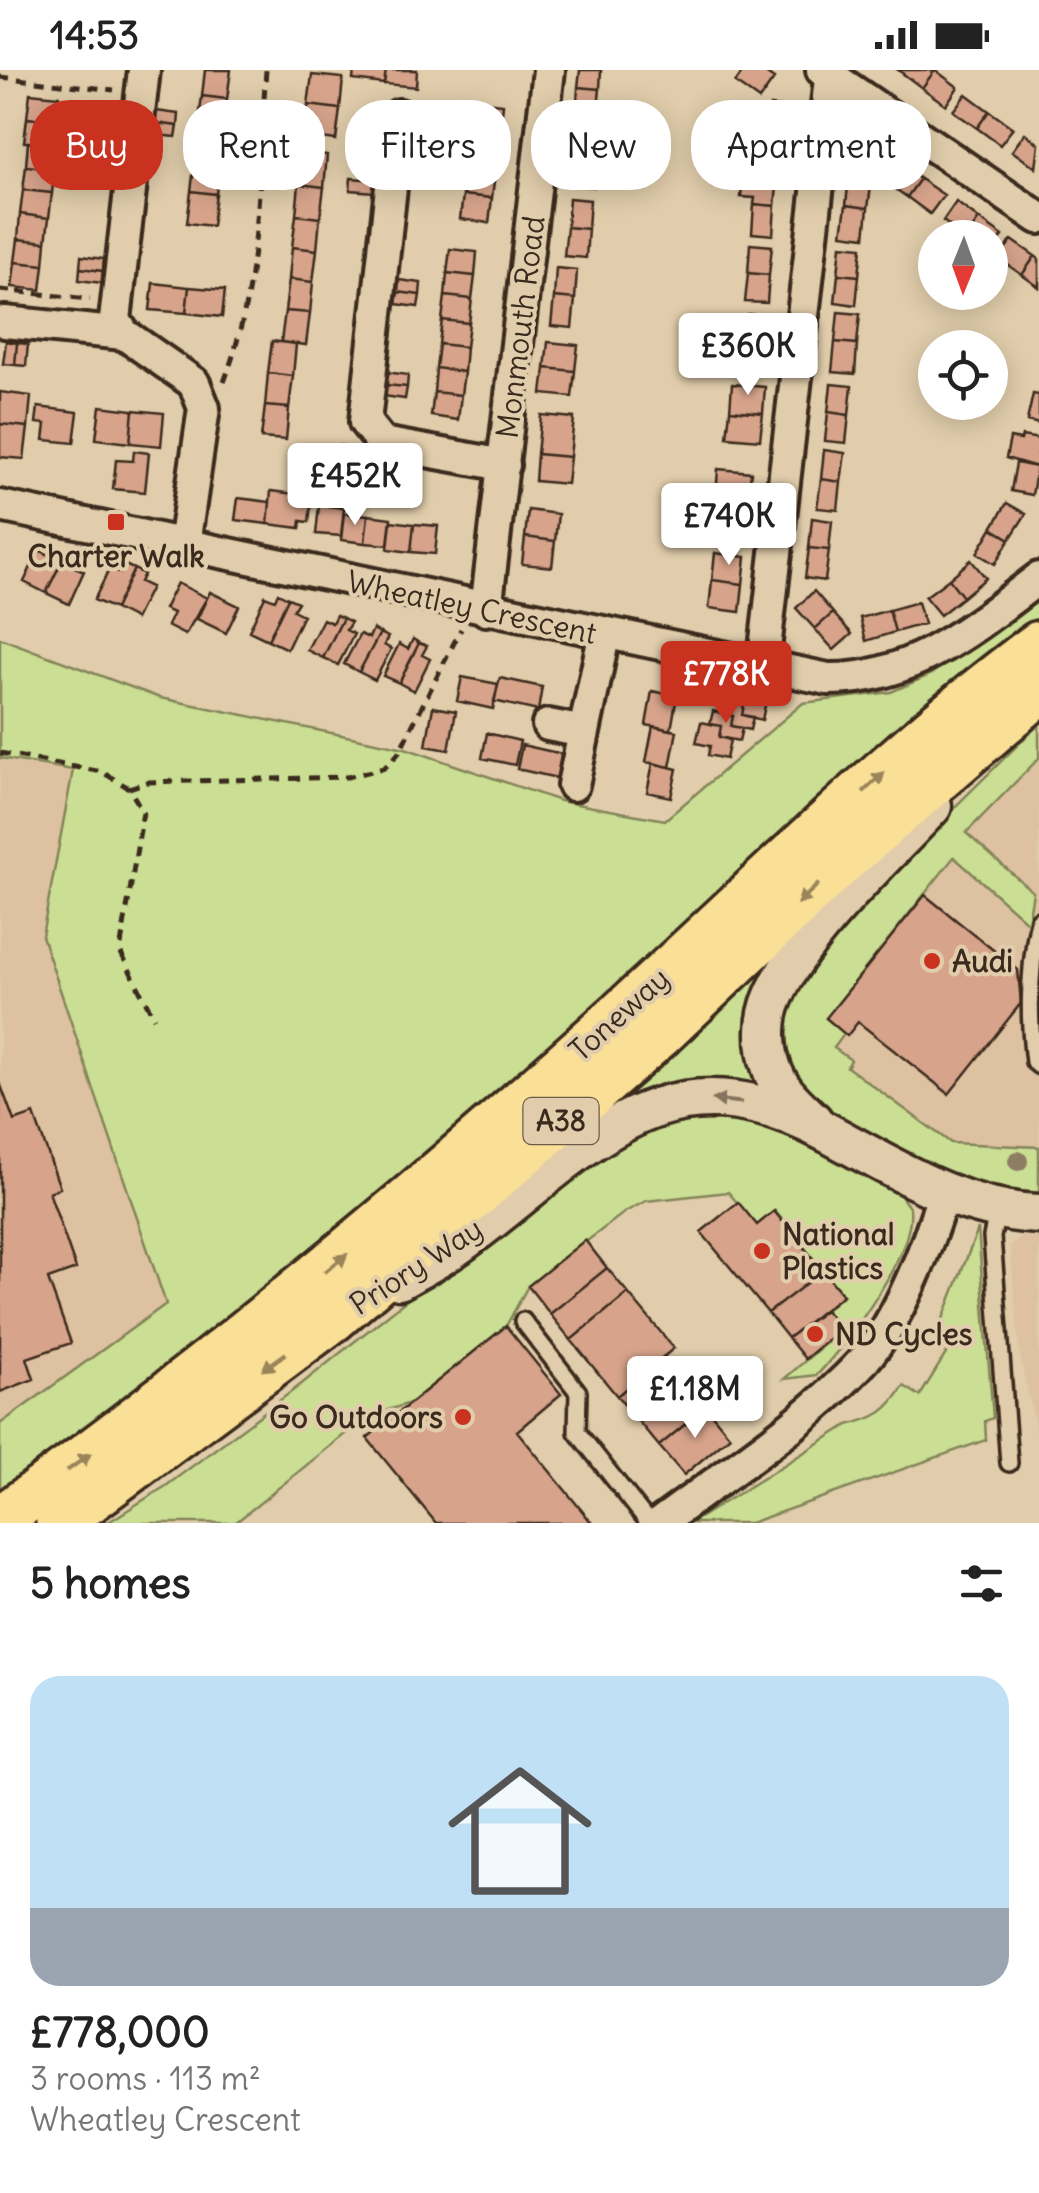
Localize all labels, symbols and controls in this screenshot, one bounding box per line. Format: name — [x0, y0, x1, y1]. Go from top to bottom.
text: 14:53 — [50, 12, 139, 59]
chip: Buy — [30, 100, 163, 190]
chip: Rent — [183, 100, 325, 190]
chip: Filters — [345, 100, 511, 190]
chip: New — [531, 100, 671, 190]
chip: Apartment — [691, 100, 931, 190]
street label: Monmouth Road — [487, 214, 553, 440]
north arrow — [918, 220, 1008, 310]
map controls — [918, 220, 1008, 420]
pin: £360K — [678, 313, 818, 398]
text: £360K — [701, 325, 795, 366]
button: locate — [918, 330, 1008, 420]
pin: £452K — [285, 443, 425, 528]
text: £452K — [310, 455, 400, 496]
pin: £740K — [659, 483, 799, 568]
text: £740K — [683, 495, 775, 536]
marker: Charter Walk — [105, 511, 127, 533]
place label: Charter Walk — [27, 537, 205, 575]
street label: Wheatley Crescent — [344, 562, 600, 652]
pin: £778K — [656, 641, 796, 726]
text: £778K — [683, 653, 769, 694]
one-way arrow — [862, 771, 886, 794]
one-way arrow — [796, 882, 820, 905]
place label: Audi — [952, 942, 1013, 980]
marker: Audi — [921, 950, 943, 972]
street label: Toneway — [561, 959, 677, 1069]
one-way arrow — [711, 1093, 742, 1109]
road number: A38 — [524, 1098, 598, 1144]
street label: Priory Way — [343, 1209, 489, 1323]
place label: National Plastics — [782, 1215, 895, 1287]
marker: National Plastics — [751, 1240, 773, 1262]
one-way arrow — [323, 1253, 348, 1274]
place label: ND Cycles — [835, 1315, 972, 1353]
marker: ND Cycles — [804, 1323, 826, 1345]
one-way arrow — [261, 1351, 287, 1371]
pin: £1.18M — [614, 1356, 776, 1441]
text: £1.18M — [649, 1368, 741, 1409]
place label: Go Outdoors — [269, 1398, 443, 1436]
marker: Go Outdoors — [452, 1406, 474, 1428]
one-way arrow — [66, 1453, 92, 1473]
icon: filters — [954, 1556, 1009, 1611]
text: 5 homes — [30, 1557, 191, 1609]
icon: home — [430, 1741, 610, 1921]
text: £778,000 — [30, 2006, 210, 2058]
text: 3 rooms · 113 m² — [30, 2058, 261, 2099]
text: Wheatley Crescent — [30, 2099, 301, 2140]

